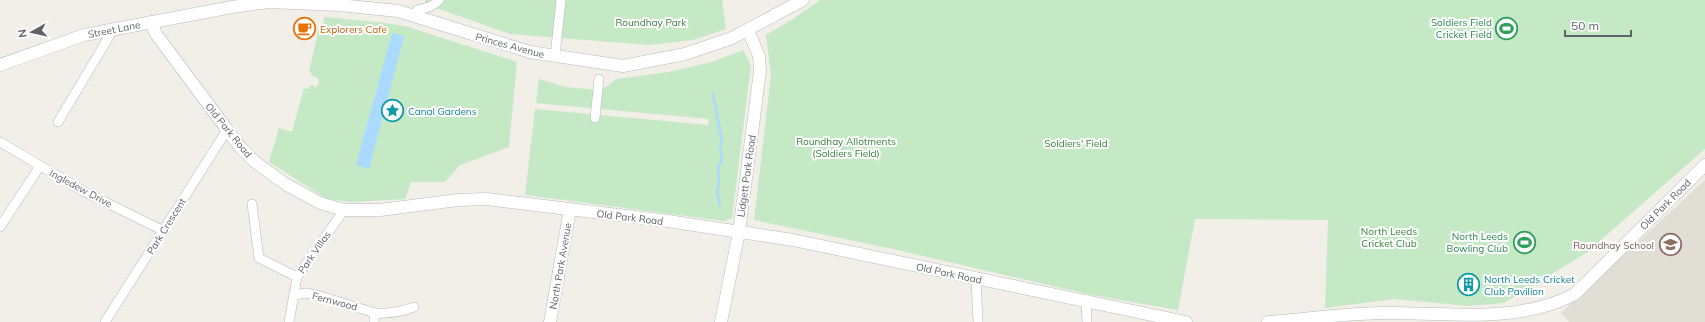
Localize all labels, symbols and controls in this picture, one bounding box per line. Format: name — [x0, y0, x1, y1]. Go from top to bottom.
north arrow — [12, 12, 52, 52]
scale bar — [1565, 12, 1631, 38]
sports icon: Soldiers Field Cricket Field — [1494, 15, 1520, 41]
cafe icon: Explorers Cafe — [292, 16, 318, 42]
park label: Roundhay Park — [616, 16, 687, 29]
place label: Soldiers Field Cricket Field — [1431, 16, 1492, 41]
street label: Street Lane — [87, 18, 141, 41]
text: 50 m — [1571, 18, 1599, 33]
place label: Explorers Cafe — [320, 23, 387, 36]
text: N — [15, 28, 30, 38]
street label: Princes Avenue — [474, 30, 546, 61]
place icon: Canal Gardens — [380, 98, 406, 124]
street label: Old Park Road — [203, 100, 255, 160]
place label: Canal Gardens — [408, 105, 477, 118]
street label: Lidgett Park Road — [734, 134, 759, 218]
park label: Roundhay Allotments (Soldiers Field) — [796, 135, 896, 160]
park label: Soldiers' Field — [1044, 137, 1108, 150]
street label: Ingledew Drive — [47, 166, 114, 210]
street label: Old Park Road — [1637, 176, 1694, 233]
street label: Park Crescent — [144, 195, 189, 257]
street label: Old Park Road — [596, 207, 664, 228]
street label: North Park Avenue — [546, 222, 574, 310]
park label: North Leeds Cricket Club — [1361, 225, 1417, 250]
street label: Park Villas — [295, 229, 334, 276]
sports icon: North Leeds Bowling Club — [1511, 229, 1537, 255]
place label: North Leeds Bowling Club — [1447, 230, 1508, 255]
school or university icon: Roundhay School — [1657, 232, 1683, 258]
place label: Roundhay School — [1573, 239, 1654, 252]
street label: Old Park Road — [915, 260, 983, 287]
building icon: North Leeds Cricket Club Pavilion — [1456, 272, 1482, 298]
place label: North Leeds Cricket Club Pavilion — [1484, 273, 1575, 298]
street label: Fernwood — [311, 289, 359, 314]

